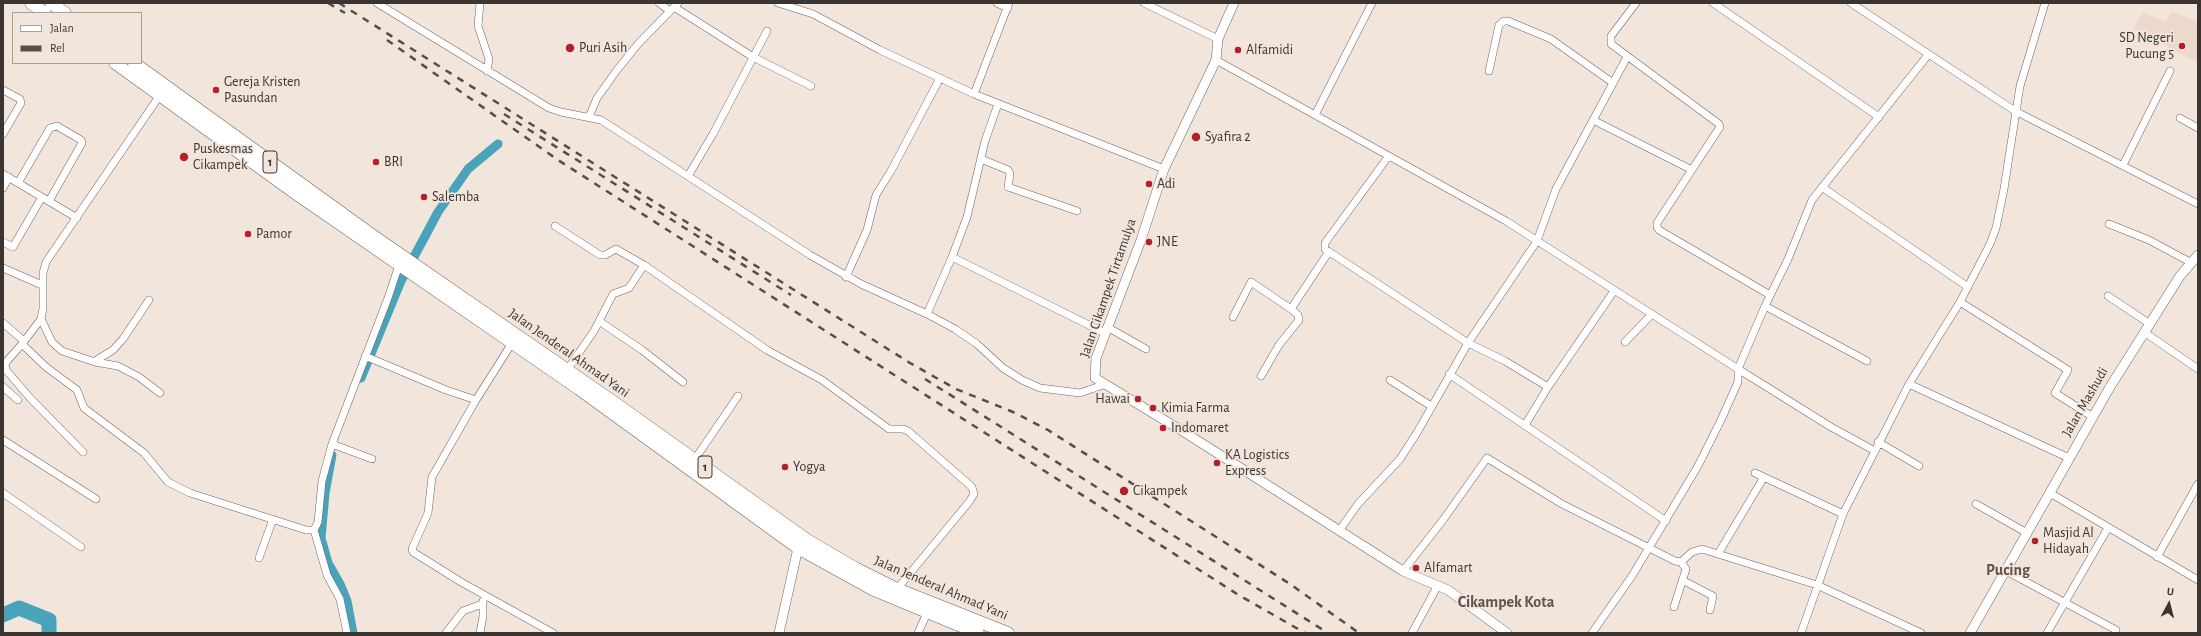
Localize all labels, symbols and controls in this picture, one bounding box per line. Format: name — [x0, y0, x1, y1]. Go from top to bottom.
legend — [12, 12, 142, 64]
text: Jalan — [50, 22, 74, 34]
place label: SD Negeri Pucung 5 — [2119, 30, 2174, 62]
place label: Puri Asih — [579, 40, 627, 56]
marker: SD Negeri Pucung 5 — [2177, 41, 2187, 51]
text: Rel — [50, 42, 65, 54]
marker: Puri Asih — [564, 42, 576, 54]
place label: Alfamidi — [1246, 42, 1293, 58]
marker: Alfamidi — [1233, 45, 1243, 55]
place label: Gereja Kristen Pasundan — [224, 74, 301, 106]
marker: Gereja Kristen Pasundan — [211, 85, 221, 95]
place label: Syafira 2 — [1205, 129, 1251, 145]
marker: Syafira 2 — [1190, 131, 1202, 143]
place label: Puskesmas Cikampek — [193, 141, 253, 174]
marker: Puskesmas Cikampek — [178, 151, 190, 163]
road number: 1 — [263, 151, 277, 173]
place label: BRI — [384, 154, 403, 170]
marker: BRI — [371, 157, 381, 167]
place label: Adi — [1157, 176, 1175, 192]
marker: Adi — [1144, 179, 1154, 189]
place label: Salemba — [432, 189, 480, 205]
marker: Salemba — [419, 192, 429, 202]
street label: Jalan Cikampek Tirtamulya — [1076, 216, 1140, 360]
place label: Pamor — [256, 226, 292, 242]
marker: Pamor — [243, 229, 253, 239]
place label: JNE — [1157, 234, 1178, 250]
marker: JNE — [1144, 237, 1154, 247]
street label: Jalan Jenderal Ahmad Yani — [505, 305, 633, 401]
street label: Jalan Mashudi — [2058, 364, 2112, 440]
place label: Hawai — [1095, 391, 1130, 407]
marker: Hawai — [1133, 394, 1143, 404]
place label: Kimia Farma — [1161, 400, 1230, 416]
marker: Kimia Farma — [1148, 403, 1158, 413]
place label: Indomaret — [1171, 420, 1229, 436]
marker: Indomaret — [1158, 423, 1168, 433]
place label: KA Logistics Express — [1225, 447, 1289, 480]
road number: 1 — [698, 456, 712, 478]
marker: KA Logistics Express — [1212, 458, 1222, 468]
place label: Yogya — [793, 459, 825, 475]
marker: Yogya — [780, 462, 790, 472]
place label: Cikampek — [1133, 483, 1187, 499]
marker: Cikampek — [1118, 485, 1130, 497]
place label: Masjid Al Hidayah — [2043, 525, 2094, 558]
marker: Masjid Al Hidayah — [2030, 536, 2040, 546]
street label: Jalan Jenderal Ahmad Yani — [872, 552, 1010, 624]
place label: Alfamart — [1424, 560, 1472, 576]
district label: Pucing — [1986, 560, 2030, 580]
marker: Alfamart — [1411, 563, 1421, 573]
north arrow — [2149, 584, 2189, 624]
text: U — [2166, 586, 2175, 597]
district label: Cikampek Kota — [1458, 592, 1554, 612]

